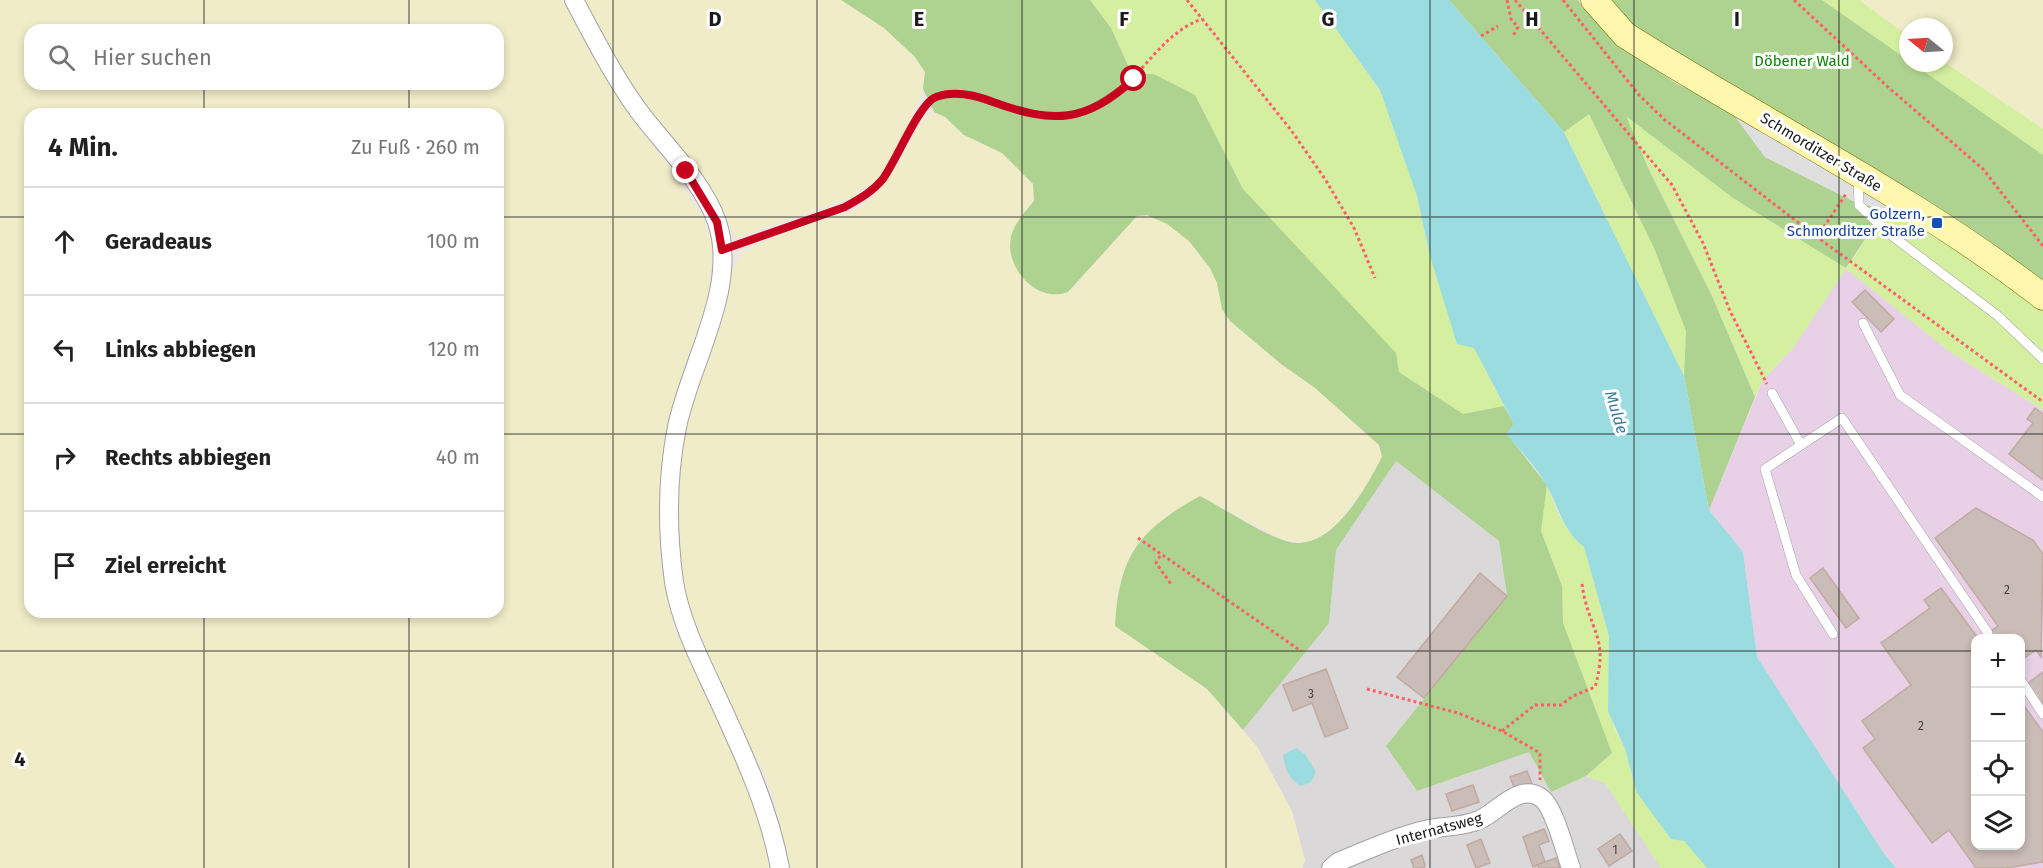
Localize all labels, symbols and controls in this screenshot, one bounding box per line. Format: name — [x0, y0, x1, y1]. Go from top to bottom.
text: D — [708, 7, 722, 31]
text: E — [914, 7, 924, 31]
text: F — [1119, 7, 1129, 31]
text: G — [1322, 7, 1334, 31]
text: H — [1525, 7, 1539, 31]
text: I — [1734, 7, 1740, 31]
north arrow — [1899, 18, 1953, 72]
search box — [24, 24, 504, 90]
icon: search — [45, 41, 78, 74]
text: Hier suchen — [93, 44, 212, 71]
park label: Döbener Wald — [1754, 52, 1850, 70]
route start — [1120, 65, 1146, 91]
street label: Schmorditzer Straße — [1757, 109, 1885, 195]
text: 4 Min. — [48, 132, 118, 163]
text: Zu Fuß · 260 m — [351, 135, 480, 159]
route end — [672, 157, 698, 183]
place label: Golzern, Schmorditzer Straße — [1787, 205, 1925, 240]
marker: Golzern, Schmorditzer Straße — [1930, 216, 1944, 230]
icon: ahead — [48, 225, 81, 258]
text: Geradeaus — [105, 228, 212, 255]
text: 100 m — [427, 229, 480, 253]
icon: left — [48, 333, 81, 366]
text: Links abbiegen — [105, 336, 256, 363]
text: 120 m — [428, 337, 480, 361]
water label: Mulde — [1601, 388, 1632, 436]
icon: right — [48, 441, 81, 474]
text: Rechts abbiegen — [105, 444, 271, 471]
text: 40 m — [436, 445, 480, 469]
icon: arrive — [48, 549, 81, 582]
text: Ziel erreicht — [105, 552, 226, 579]
house number: 2 — [2004, 583, 2010, 597]
map controls — [1971, 634, 2025, 850]
button: + — [1971, 634, 2025, 688]
house number: 3 — [1308, 687, 1314, 701]
button: − — [1971, 688, 2025, 742]
house number: 2 — [1918, 719, 1924, 733]
button: locate — [1971, 742, 2025, 796]
text: 4 — [14, 747, 26, 771]
button: layers — [1971, 796, 2025, 850]
street label: Internatsweg — [1394, 809, 1484, 849]
house number: 1 — [1612, 843, 1618, 857]

